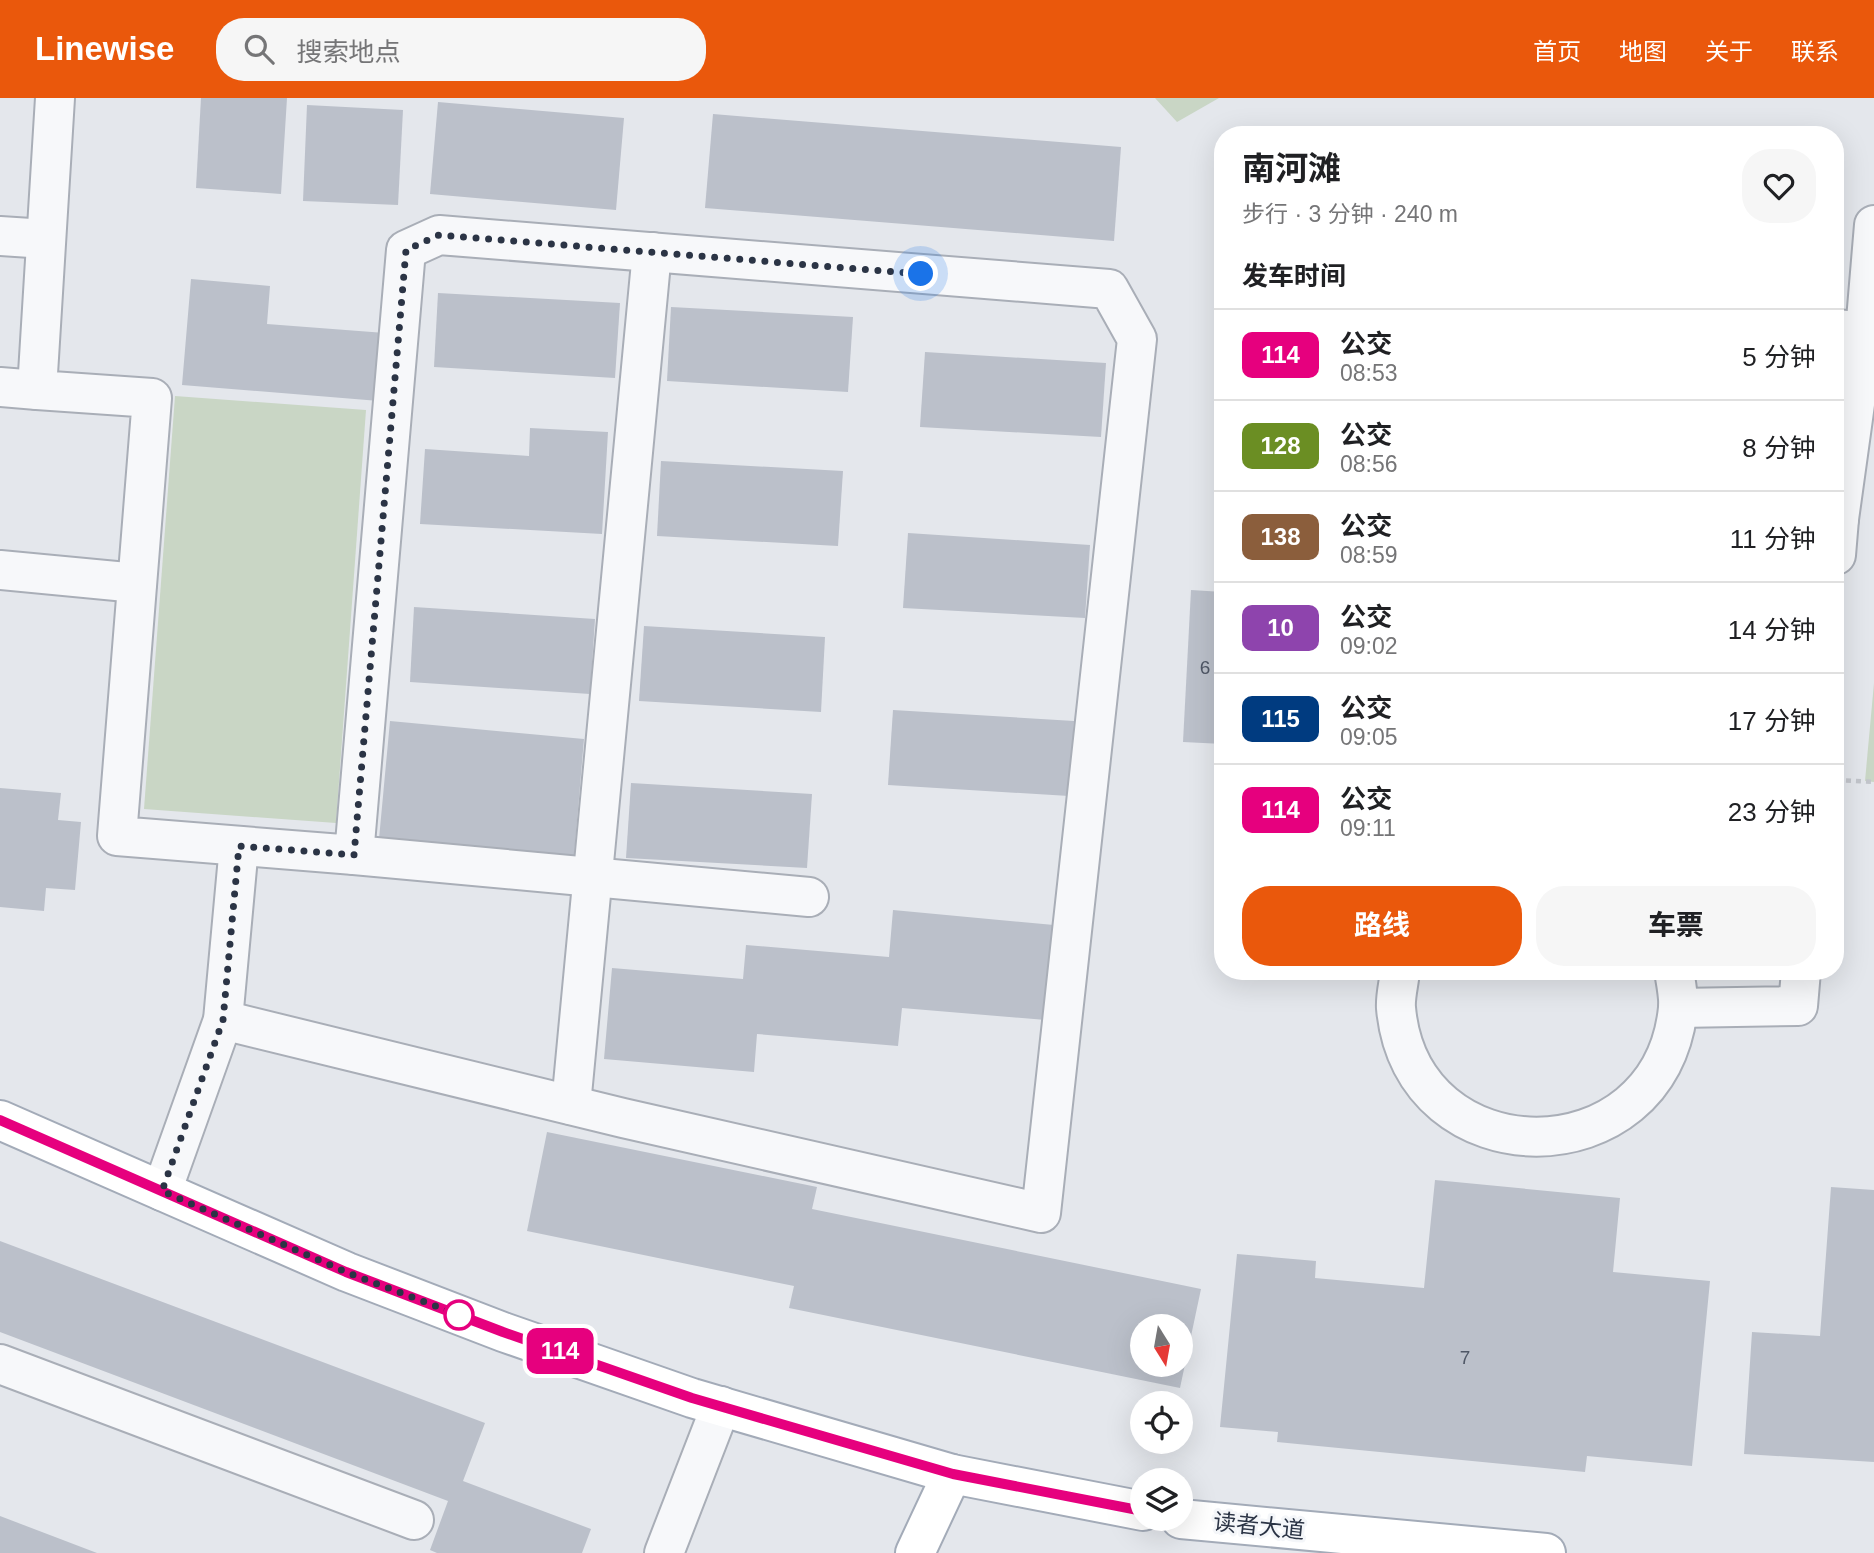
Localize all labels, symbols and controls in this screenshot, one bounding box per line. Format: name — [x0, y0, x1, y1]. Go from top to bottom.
search box — [216, 18, 706, 81]
text: Linewise — [35, 30, 174, 67]
icon: search — [240, 30, 278, 68]
text: 搜索地点 — [296, 37, 400, 67]
text: 首页 — [1533, 38, 1581, 65]
text: 地图 — [1619, 38, 1667, 65]
text: 关于 — [1705, 38, 1753, 65]
text: 联系 — [1791, 38, 1839, 65]
button: heart — [1742, 149, 1816, 223]
text: 南河滩 — [1242, 150, 1341, 187]
text: 步行 · 3 分钟 · 240 m — [1242, 201, 1458, 227]
your location — [903, 256, 938, 291]
text: 发车时间 — [1242, 261, 1346, 291]
text: 公交 — [1340, 329, 1392, 359]
text: 114 — [1261, 341, 1300, 368]
text: 5 分钟 — [1742, 342, 1816, 372]
text: 08:53 — [1340, 360, 1398, 386]
text: 公交 — [1340, 420, 1392, 450]
text: 128 — [1260, 432, 1301, 459]
text: 8 分钟 — [1742, 433, 1816, 463]
text: 08:56 — [1340, 451, 1398, 477]
text: 公交 — [1340, 511, 1392, 541]
text: 138 — [1260, 523, 1301, 550]
text: 11 分钟 — [1730, 524, 1816, 554]
text: 08:59 — [1340, 542, 1398, 568]
text: 公交 — [1340, 602, 1392, 632]
text: 10 — [1267, 614, 1294, 641]
text: 14 分钟 — [1728, 615, 1816, 645]
text: 09:02 — [1340, 633, 1398, 659]
house number: 6 — [1200, 657, 1210, 678]
text: 公交 — [1340, 693, 1392, 723]
text: 115 — [1261, 705, 1300, 732]
text: 17 分钟 — [1728, 706, 1816, 736]
text: 09:05 — [1340, 724, 1398, 750]
text: 公交 — [1340, 784, 1392, 814]
text: 114 — [1261, 796, 1300, 823]
text: 23 分钟 — [1728, 797, 1816, 827]
text: 09:11 — [1340, 815, 1396, 841]
button: 路线 — [1242, 886, 1522, 966]
button: 车票 — [1536, 886, 1816, 966]
unlabelled marker — [444, 1300, 474, 1330]
north arrow — [1130, 1314, 1194, 1377]
map controls — [1130, 1314, 1193, 1531]
line badge: 114 — [520, 1328, 600, 1374]
text: 114 — [541, 1337, 579, 1364]
house number: 7 — [1460, 1347, 1470, 1368]
button: locate — [1130, 1391, 1193, 1454]
button: layers — [1130, 1468, 1193, 1531]
street label: 读者大道 — [1212, 1508, 1306, 1544]

